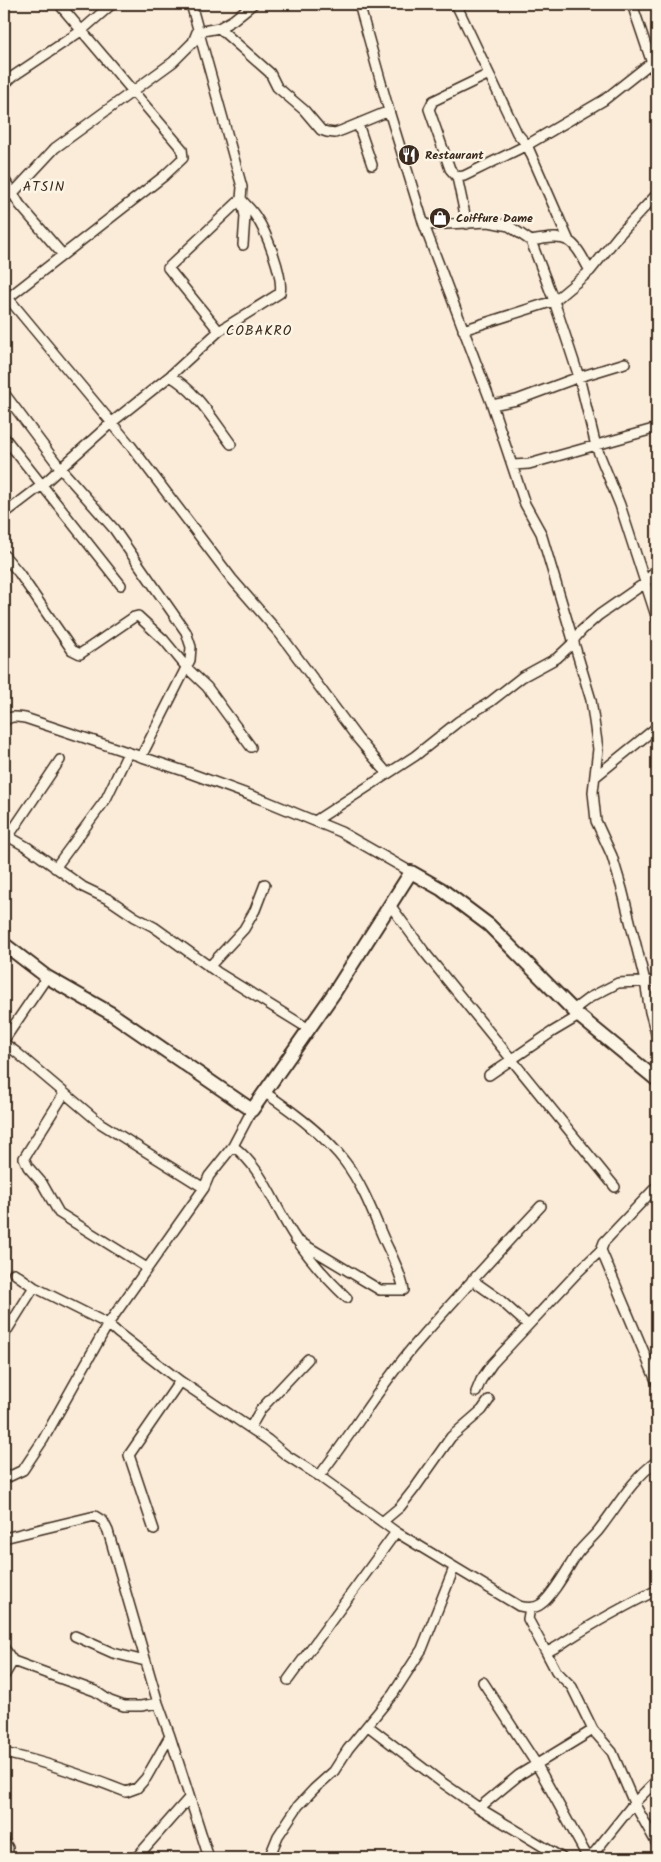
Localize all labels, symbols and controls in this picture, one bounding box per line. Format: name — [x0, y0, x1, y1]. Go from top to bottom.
restaurant icon: Restaurant — [397, 143, 421, 167]
place label: Restaurant — [425, 146, 484, 165]
district label: ATSIN — [23, 176, 65, 198]
shop icon: Coiffure Dame — [428, 206, 452, 230]
place label: Coiffure Dame — [456, 209, 533, 228]
district label: COBAKRO — [226, 320, 292, 342]

